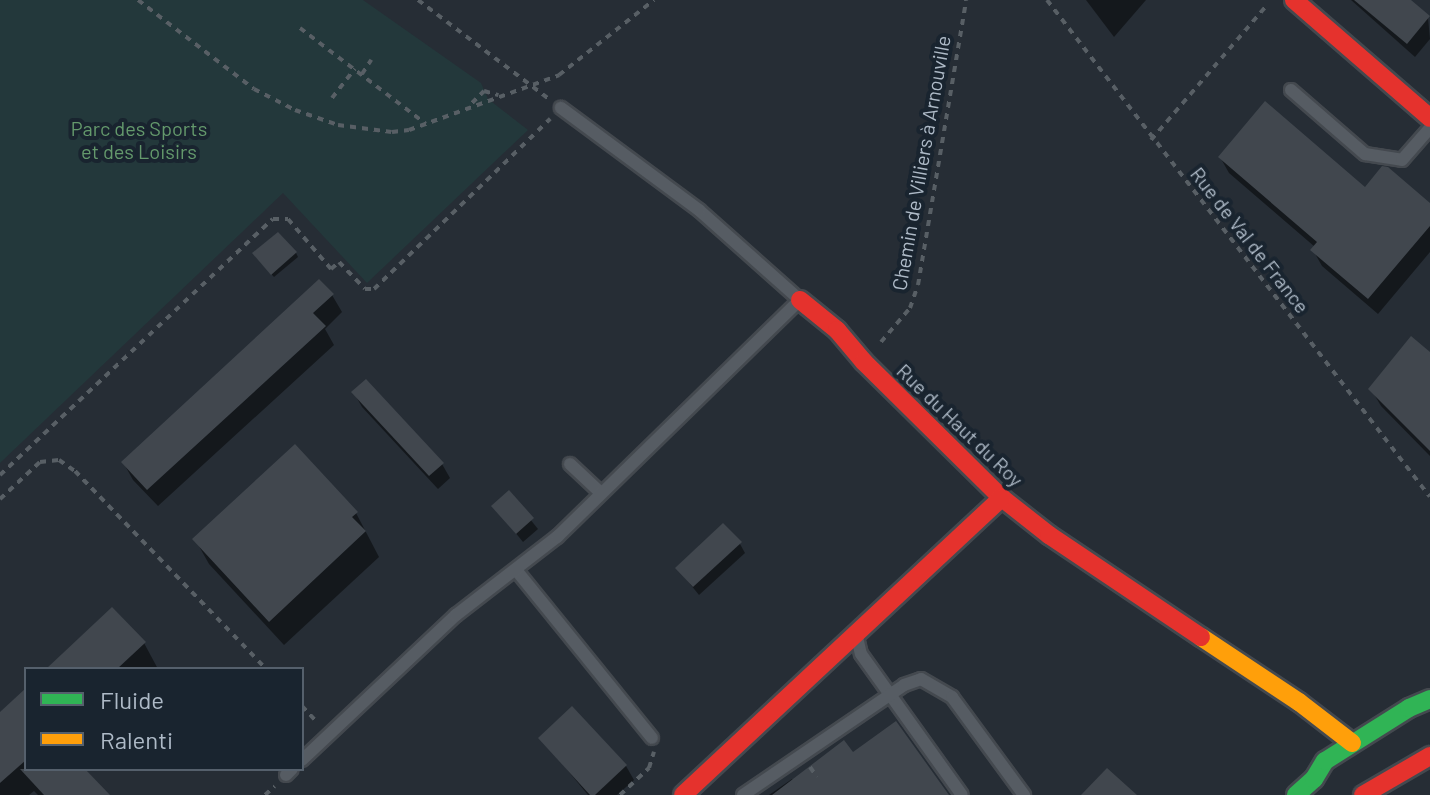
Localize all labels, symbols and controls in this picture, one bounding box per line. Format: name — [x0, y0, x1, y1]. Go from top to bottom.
street label: Chemin de Villiers à Arnouville — [887, 34, 955, 292]
park label: Parc des Sports et des Loisirs — [71, 116, 207, 163]
street label: Rue de Val de France — [1186, 162, 1314, 318]
street label: Rue du Haut du Roy — [892, 359, 1028, 491]
legend — [24, 667, 304, 771]
text: Fluide — [100, 685, 164, 714]
text: Ralenti — [100, 725, 173, 754]

